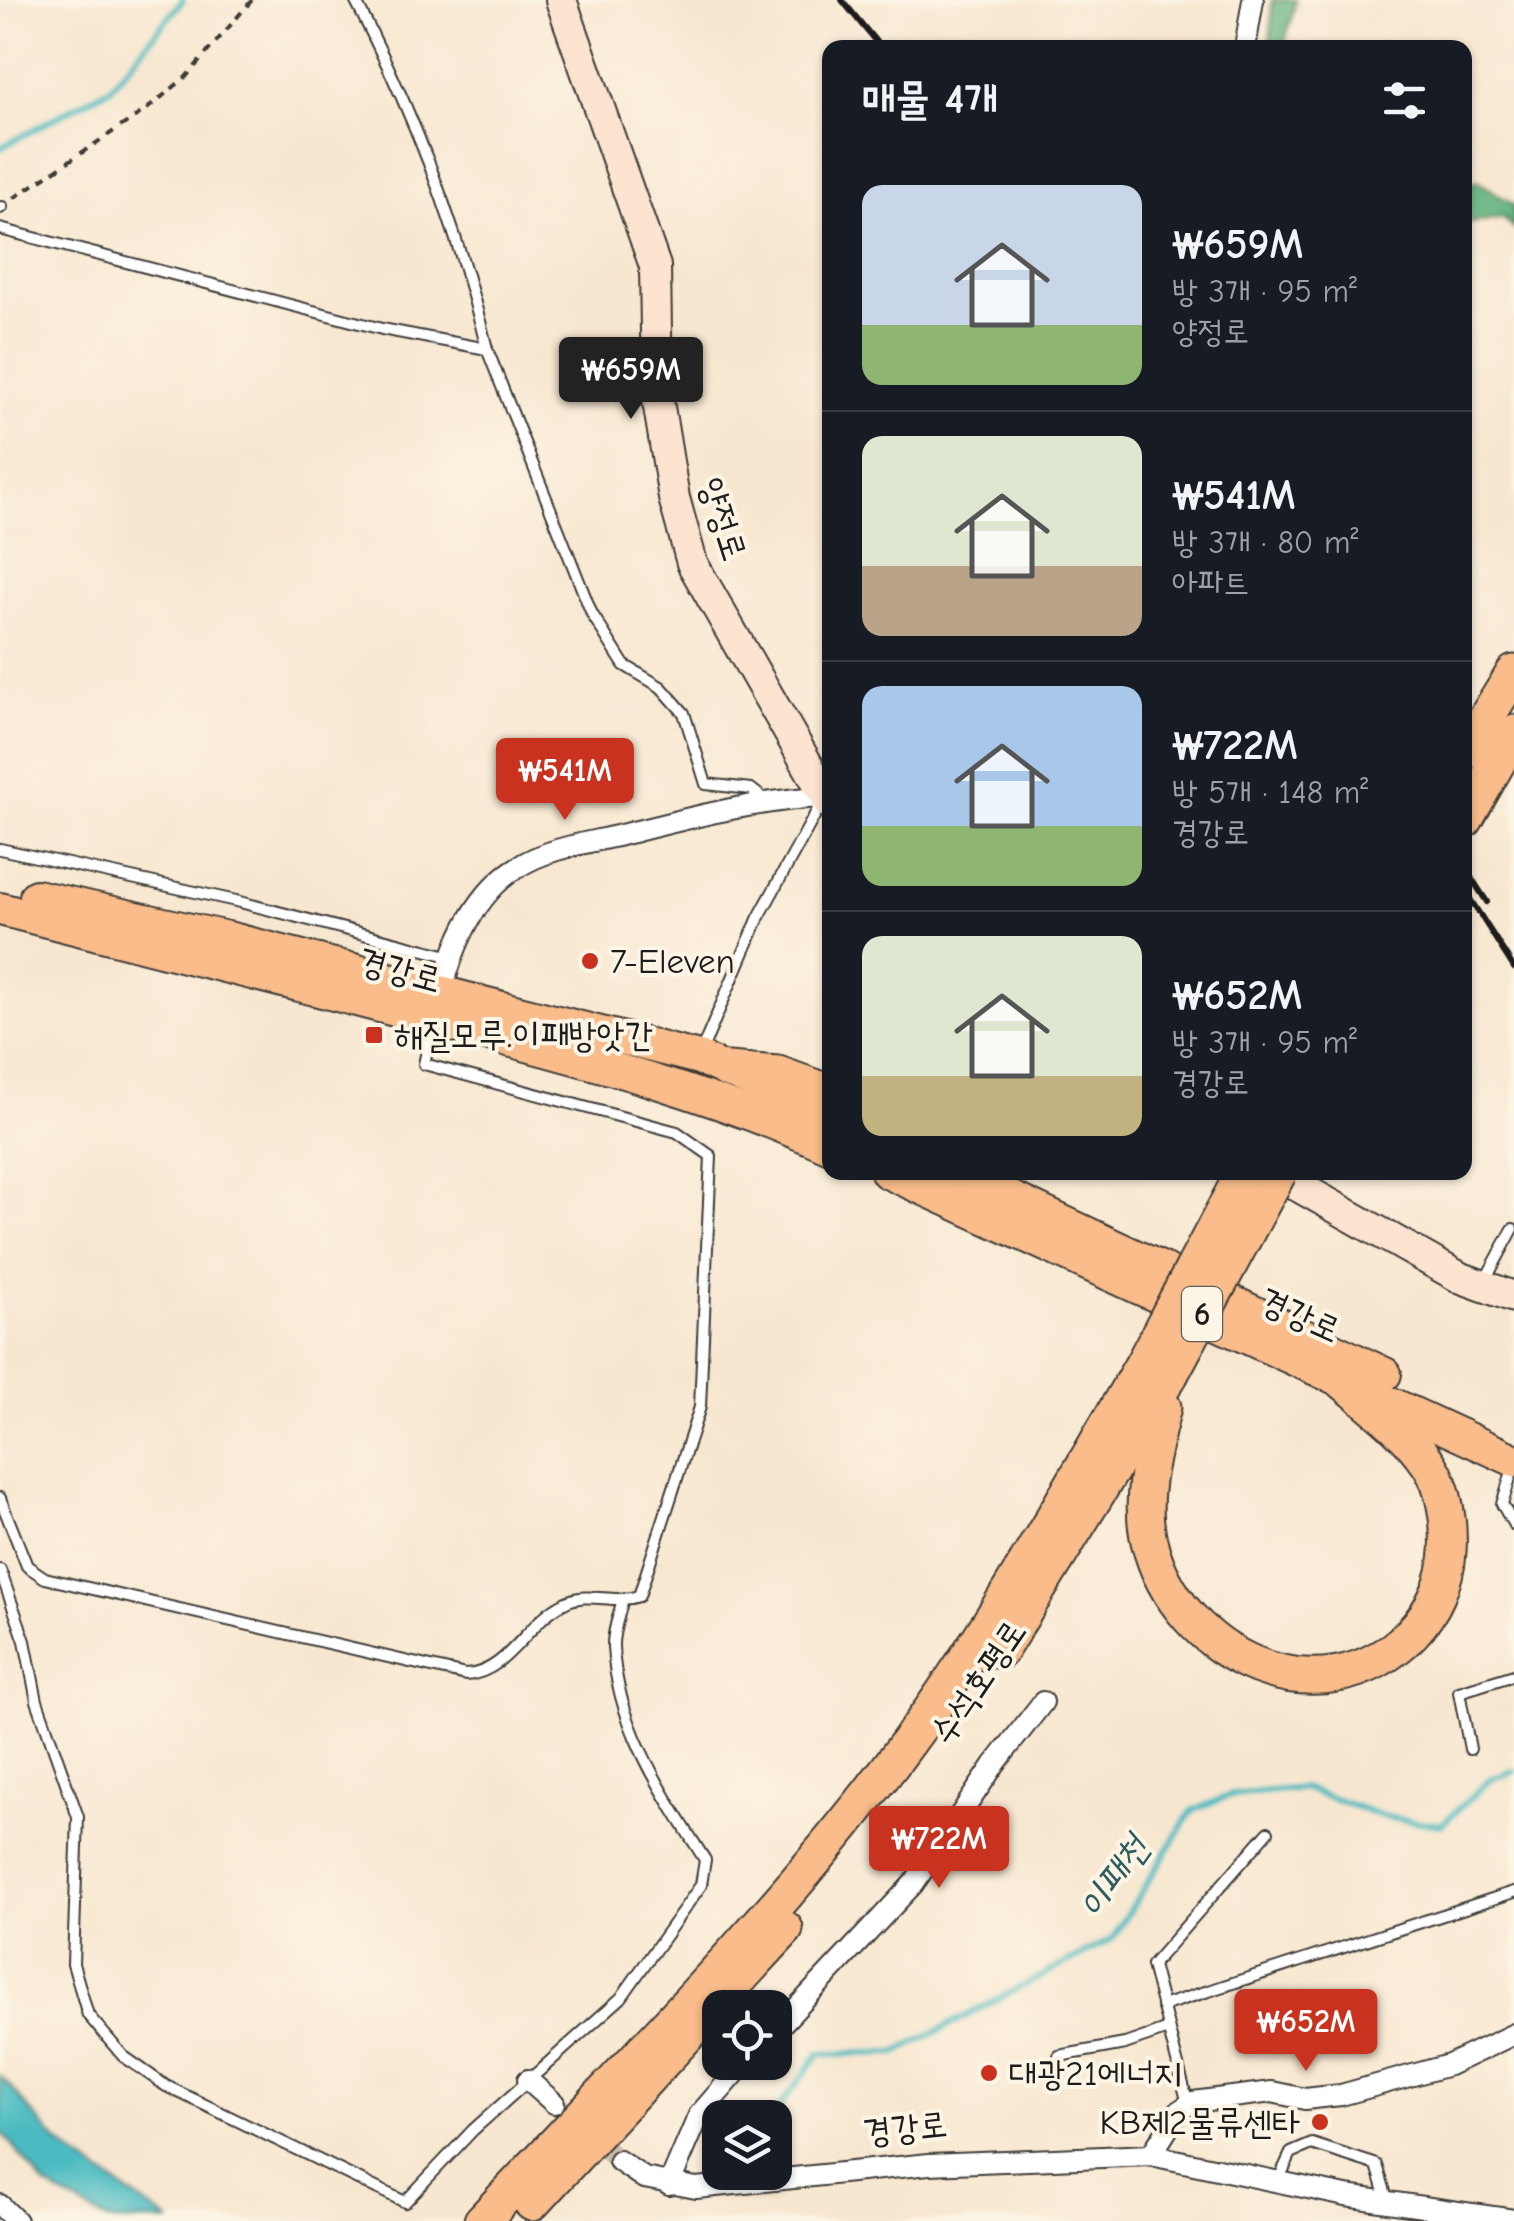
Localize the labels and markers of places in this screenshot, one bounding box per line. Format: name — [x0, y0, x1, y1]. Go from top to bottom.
pin: ₩659M — [561, 337, 701, 422]
pin: ₩541M — [495, 738, 635, 823]
place label: 7-Eleven — [610, 941, 735, 982]
marker: 7-Eleven — [579, 950, 601, 972]
place label: 해질모루.이패방앗간 — [394, 1015, 653, 1056]
marker: 해질모루.이패방앗간 — [363, 1024, 385, 1046]
pin: ₩722M — [869, 1806, 1009, 1891]
pin: ₩652M — [1236, 1989, 1376, 2074]
place label: 대광21에너지 — [1009, 2053, 1182, 2094]
marker: 대광21에너지 — [978, 2062, 1000, 2084]
place label: KB제2물류센타 — [1100, 2102, 1300, 2143]
marker: KB제2물류센타 — [1309, 2111, 1331, 2133]

